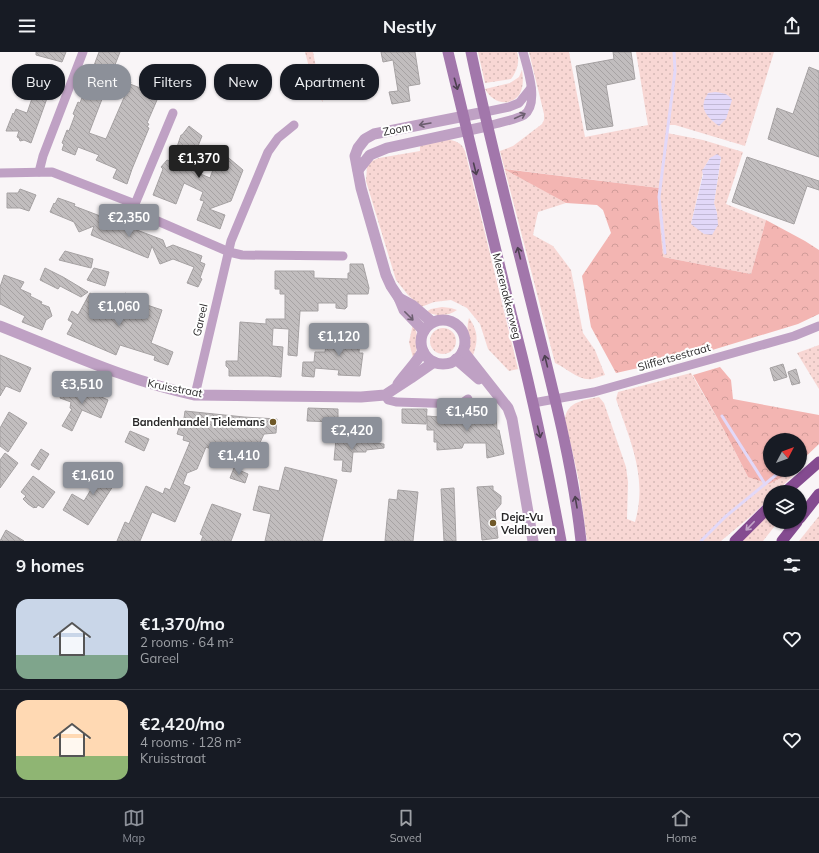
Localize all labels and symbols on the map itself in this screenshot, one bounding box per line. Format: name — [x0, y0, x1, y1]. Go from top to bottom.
one-way arrow — [453, 77, 460, 90]
one-way arrow — [513, 111, 525, 119]
street label: Zoom — [382, 119, 412, 139]
one-way arrow — [419, 120, 432, 128]
pin: €1,370 — [166, 145, 232, 179]
one-way arrow — [472, 162, 480, 175]
pin: €2,350 — [96, 204, 162, 238]
one-way arrow — [515, 246, 522, 259]
street label: Meerenakkerweg — [490, 252, 524, 340]
pin: €1,060 — [86, 293, 152, 327]
street label: Gareel — [189, 302, 211, 338]
one-way arrow — [404, 311, 414, 321]
pin: €1,120 — [306, 323, 372, 357]
street label: Sliffertsestraat — [636, 340, 712, 374]
one-way arrow — [542, 355, 549, 368]
pin: €3,510 — [49, 371, 115, 405]
street label: Kruisstraat — [146, 376, 204, 400]
pin: €1,450 — [434, 398, 500, 432]
place label: Bandenhandel Tielemans — [132, 415, 265, 429]
marker: Bandenhandel Tielemans — [268, 417, 278, 427]
pin: €2,420 — [319, 417, 385, 451]
one-way arrow — [536, 425, 544, 438]
north arrow — [763, 433, 807, 477]
pin: €1,410 — [206, 442, 272, 476]
pin: €1,610 — [60, 462, 126, 496]
one-way arrow — [572, 496, 580, 509]
place label: Deja-Vu Veldhoven — [500, 510, 556, 537]
marker: Deja-Vu Veldhoven — [488, 518, 498, 528]
one-way arrow — [745, 521, 754, 531]

